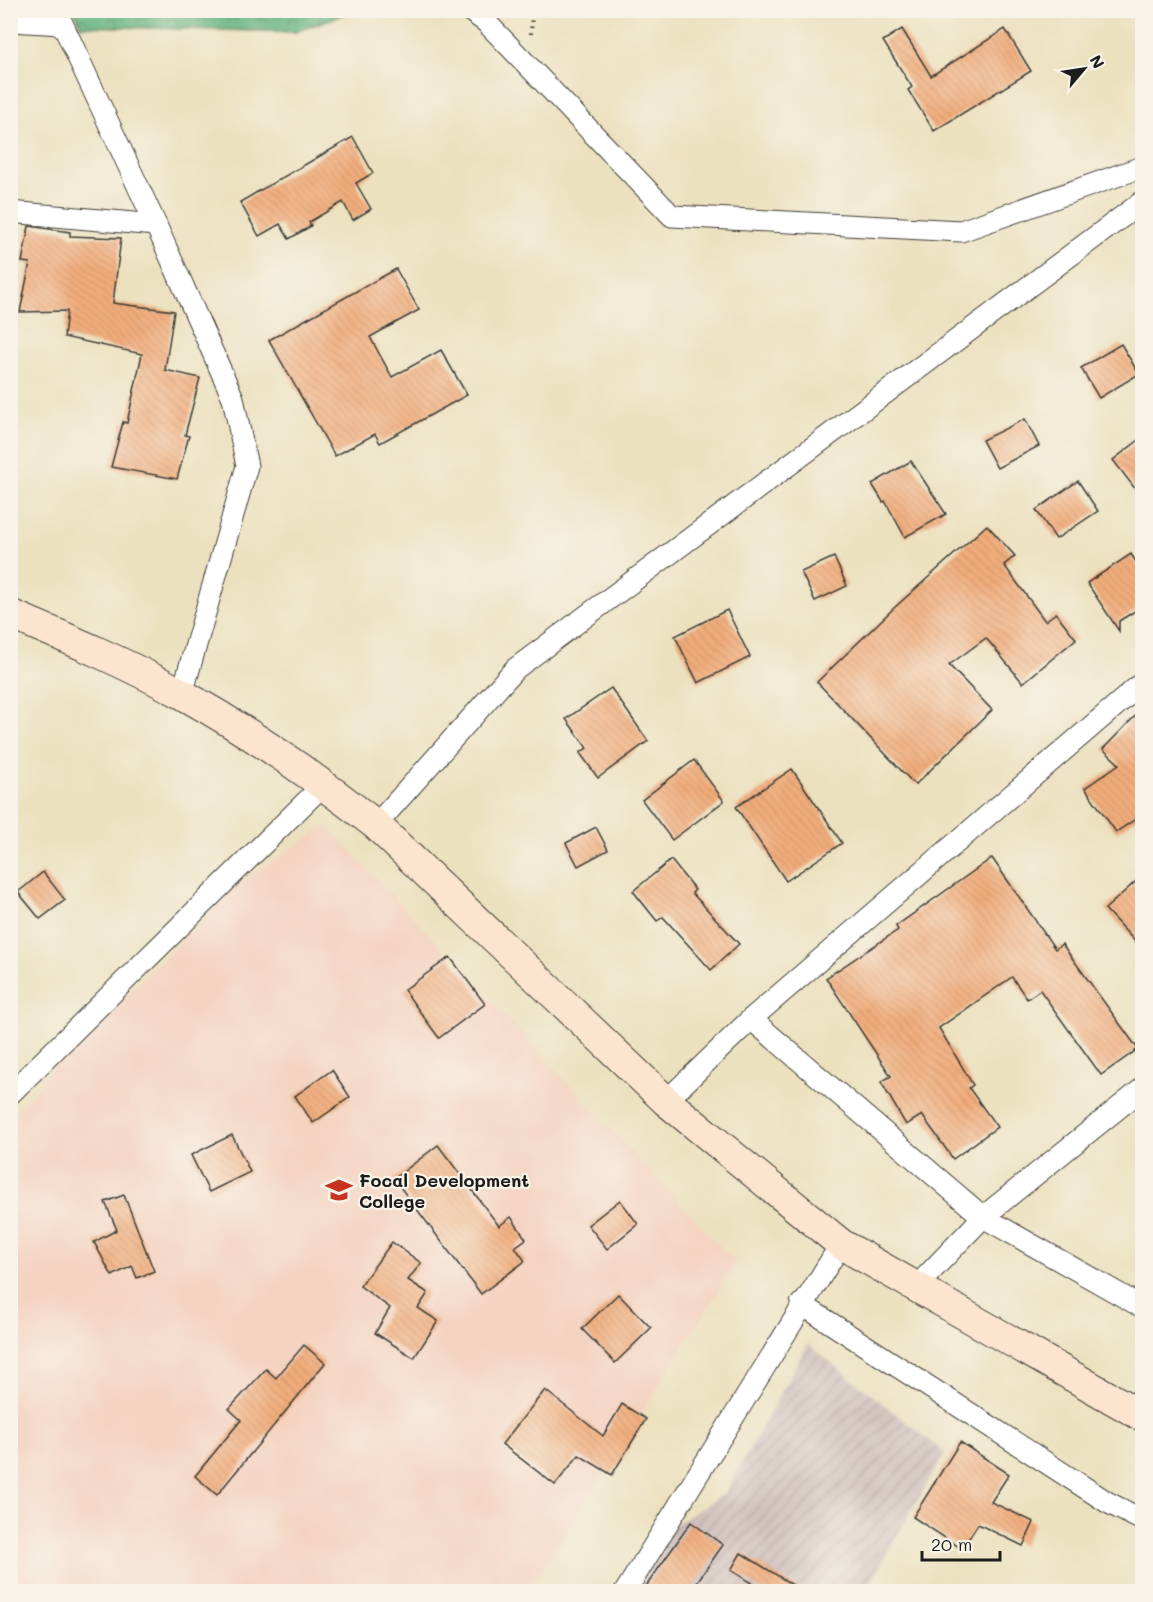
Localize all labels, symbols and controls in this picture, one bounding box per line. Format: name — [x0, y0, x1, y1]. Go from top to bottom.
north arrow — [1054, 39, 1114, 99]
text: N — [1085, 51, 1110, 72]
place label: Focal Development College — [359, 1168, 529, 1213]
school or university icon: Focal Development College — [324, 1175, 354, 1205]
scale bar — [922, 1524, 1000, 1562]
text: 20 m — [931, 1532, 972, 1556]

